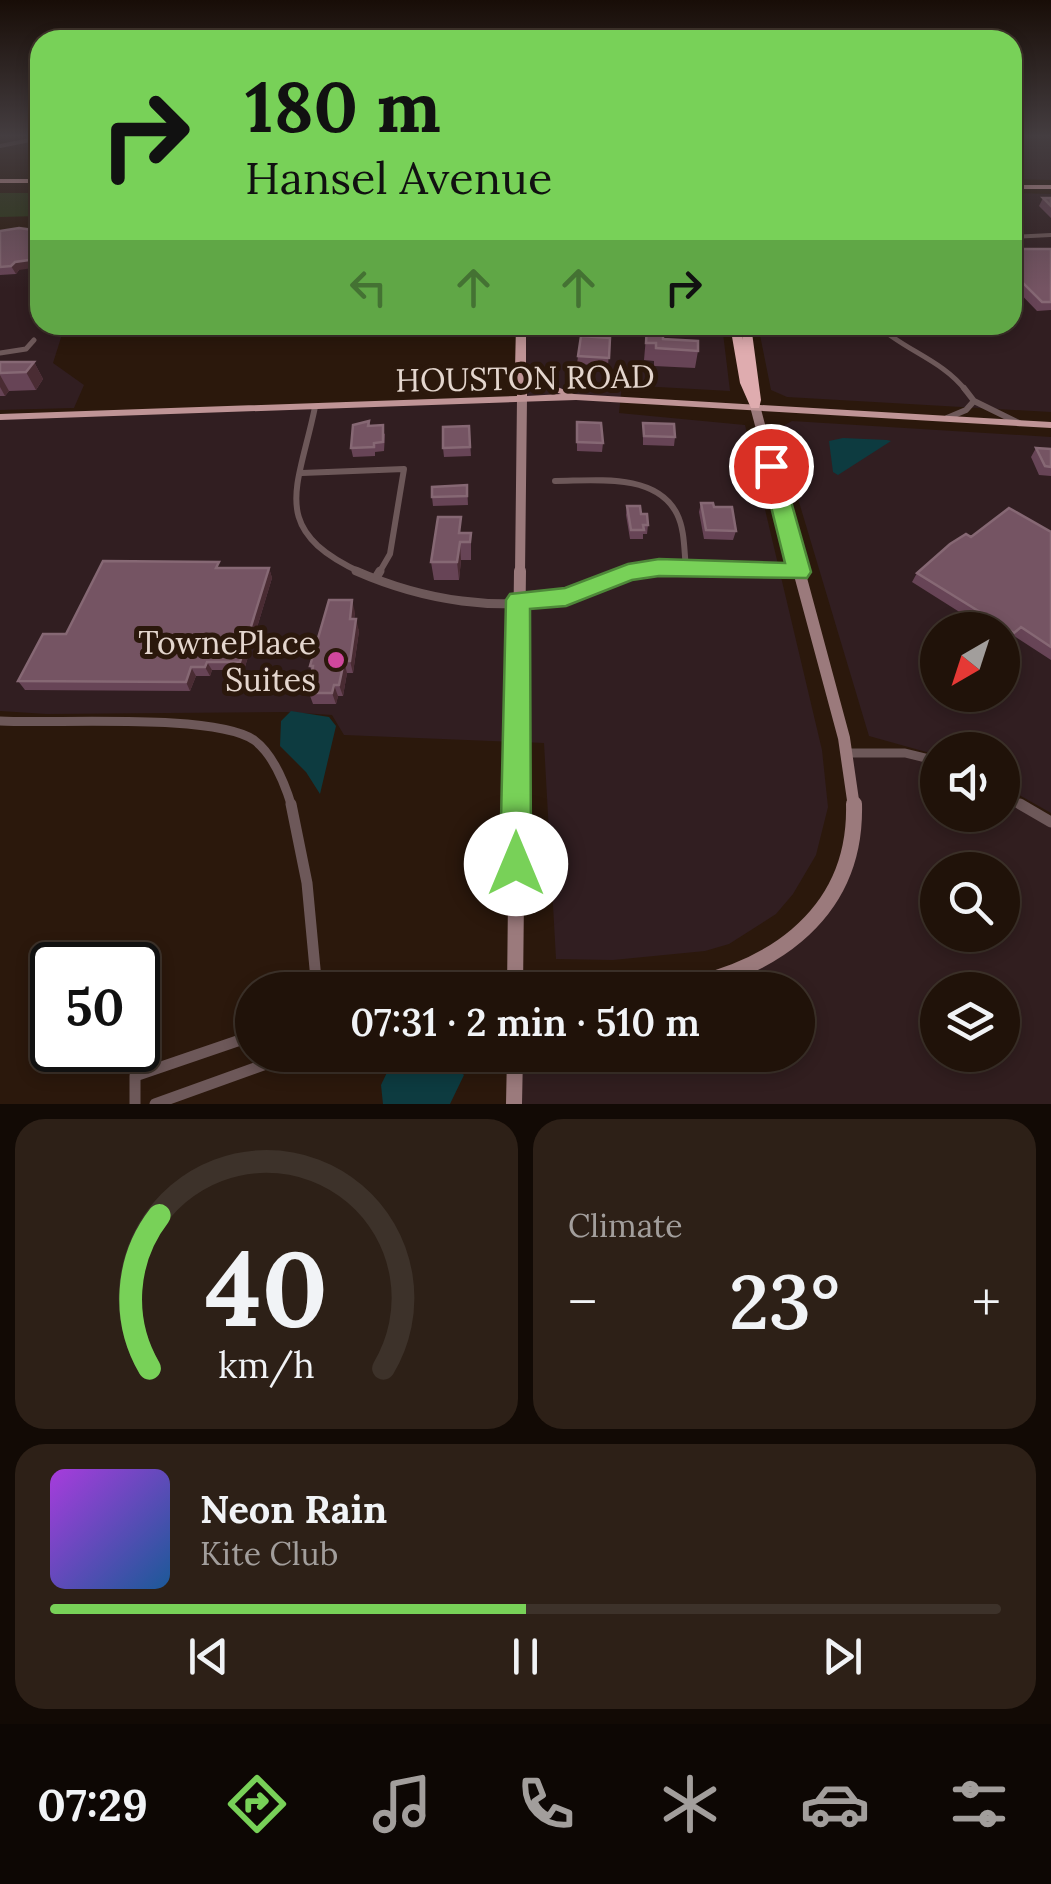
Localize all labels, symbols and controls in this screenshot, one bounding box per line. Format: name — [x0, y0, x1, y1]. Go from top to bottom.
text: 180 m — [245, 62, 441, 151]
icon: right — [80, 70, 210, 200]
text: Hansel Avenue — [245, 149, 552, 206]
icon: left — [341, 260, 396, 315]
icon: ahead — [446, 260, 501, 315]
icon: ahead — [551, 260, 606, 315]
icon: right — [656, 260, 711, 315]
street label: HOUSTON ROAD — [395, 355, 655, 401]
pin — [729, 424, 814, 509]
icon: arrive — [744, 439, 799, 494]
north arrow — [920, 612, 1020, 712]
map controls — [920, 612, 1020, 1072]
place label: TownePlace Suites — [138, 622, 316, 700]
marker: TownePlace Suites — [325, 649, 347, 671]
button: sound — [920, 732, 1020, 832]
position arrow — [464, 812, 568, 916]
button: search — [920, 852, 1020, 952]
speed limit sign: 50 — [30, 942, 160, 1072]
button: layers — [920, 972, 1020, 1072]
text: 07:31 · 2 min · 510 m — [350, 998, 700, 1046]
text: Climate — [568, 1205, 683, 1246]
text: 40 — [205, 1221, 328, 1354]
text: 23° — [729, 1254, 840, 1350]
text: − — [568, 1267, 597, 1337]
text: + — [972, 1267, 1001, 1337]
text: km/h — [218, 1342, 315, 1388]
text: Neon Rain — [200, 1485, 387, 1533]
text: Kite Club — [200, 1533, 338, 1574]
icon: previous — [181, 1629, 236, 1684]
icon: pause — [498, 1629, 553, 1684]
icon: next — [815, 1629, 870, 1684]
icon: directions — [222, 1769, 292, 1839]
icon: music — [367, 1769, 437, 1839]
icon: phone — [511, 1769, 581, 1839]
icon: climate — [655, 1769, 725, 1839]
icon: car — [800, 1769, 870, 1839]
icon: filters — [944, 1769, 1014, 1839]
text: 07:29 — [37, 1776, 148, 1833]

